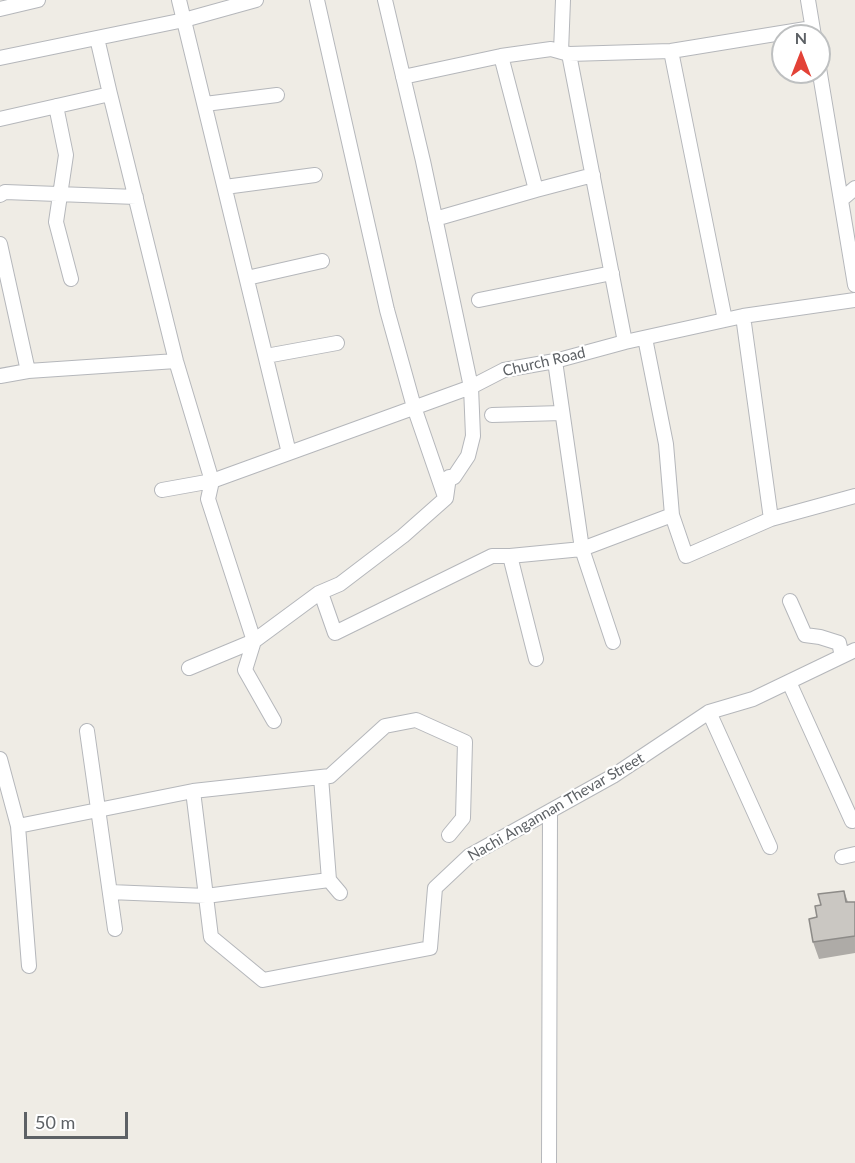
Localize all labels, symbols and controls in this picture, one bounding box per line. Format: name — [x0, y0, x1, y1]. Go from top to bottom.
north arrow — [771, 24, 831, 84]
text: N — [795, 28, 807, 47]
street label: Church Road — [501, 344, 587, 380]
street label: Nachi Angannan Thevar Street — [465, 749, 647, 865]
scale bar — [27, 1100, 130, 1138]
text: 50 m — [35, 1111, 75, 1133]

